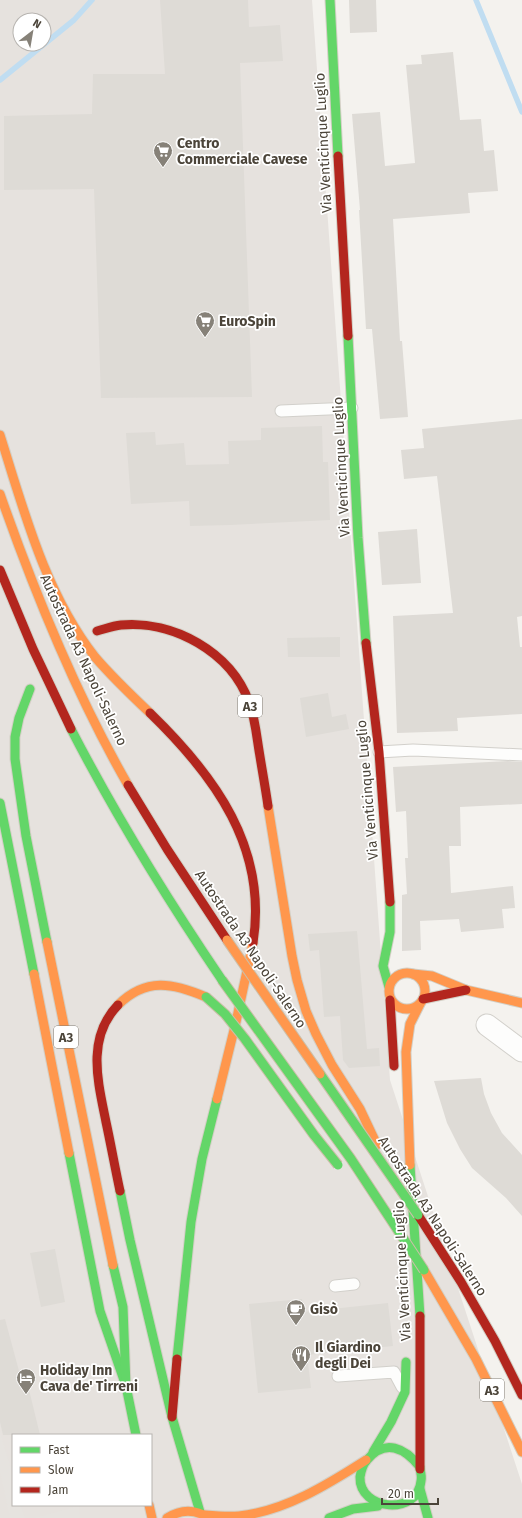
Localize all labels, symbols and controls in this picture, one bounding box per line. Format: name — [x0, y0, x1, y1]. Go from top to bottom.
north arrow — [12, 12, 52, 52]
text: N — [30, 16, 43, 31]
street label: Via Venticinque Luglio — [311, 72, 336, 214]
place label: Centro Commerciale Cavese — [177, 135, 308, 168]
supermarket icon: Centro Commerciale Cavese — [152, 140, 174, 168]
supermarket icon: EuroSpin — [194, 310, 216, 338]
place label: EuroSpin — [219, 313, 276, 330]
street label: Via Venticinque Luglio — [329, 396, 354, 538]
street label: Autostrada A3 Napoli-Salerno — [36, 572, 131, 749]
road number: A3 — [238, 695, 262, 717]
street label: Via Venticinque Luglio — [353, 719, 382, 861]
street label: Autostrada A3 Napoli-Salerno — [191, 867, 310, 1032]
road number: A3 — [54, 1026, 78, 1048]
street label: Autostrada A3 Napoli-Salerno — [375, 1133, 491, 1299]
street label: Via Venticinque Luglio — [390, 1200, 415, 1342]
cafe icon: Gisò — [285, 1298, 307, 1326]
place label: Gisò — [310, 1301, 338, 1318]
place label: Il Giardino degli Dei — [315, 1339, 381, 1372]
restaurant icon: Il Giardino degli Dei — [290, 1344, 312, 1372]
place label: Holiday Inn Cava de' Tirreni — [40, 1362, 138, 1395]
hotel icon: Holiday Inn Cava de' Tirreni — [15, 1367, 37, 1395]
road number: A3 — [480, 1379, 504, 1401]
legend — [12, 1434, 152, 1506]
text: Fast — [48, 1443, 70, 1457]
text: Slow — [48, 1463, 74, 1477]
scale bar — [382, 1480, 438, 1506]
text: Jam — [48, 1483, 68, 1497]
text: 20 m — [388, 1487, 414, 1501]

